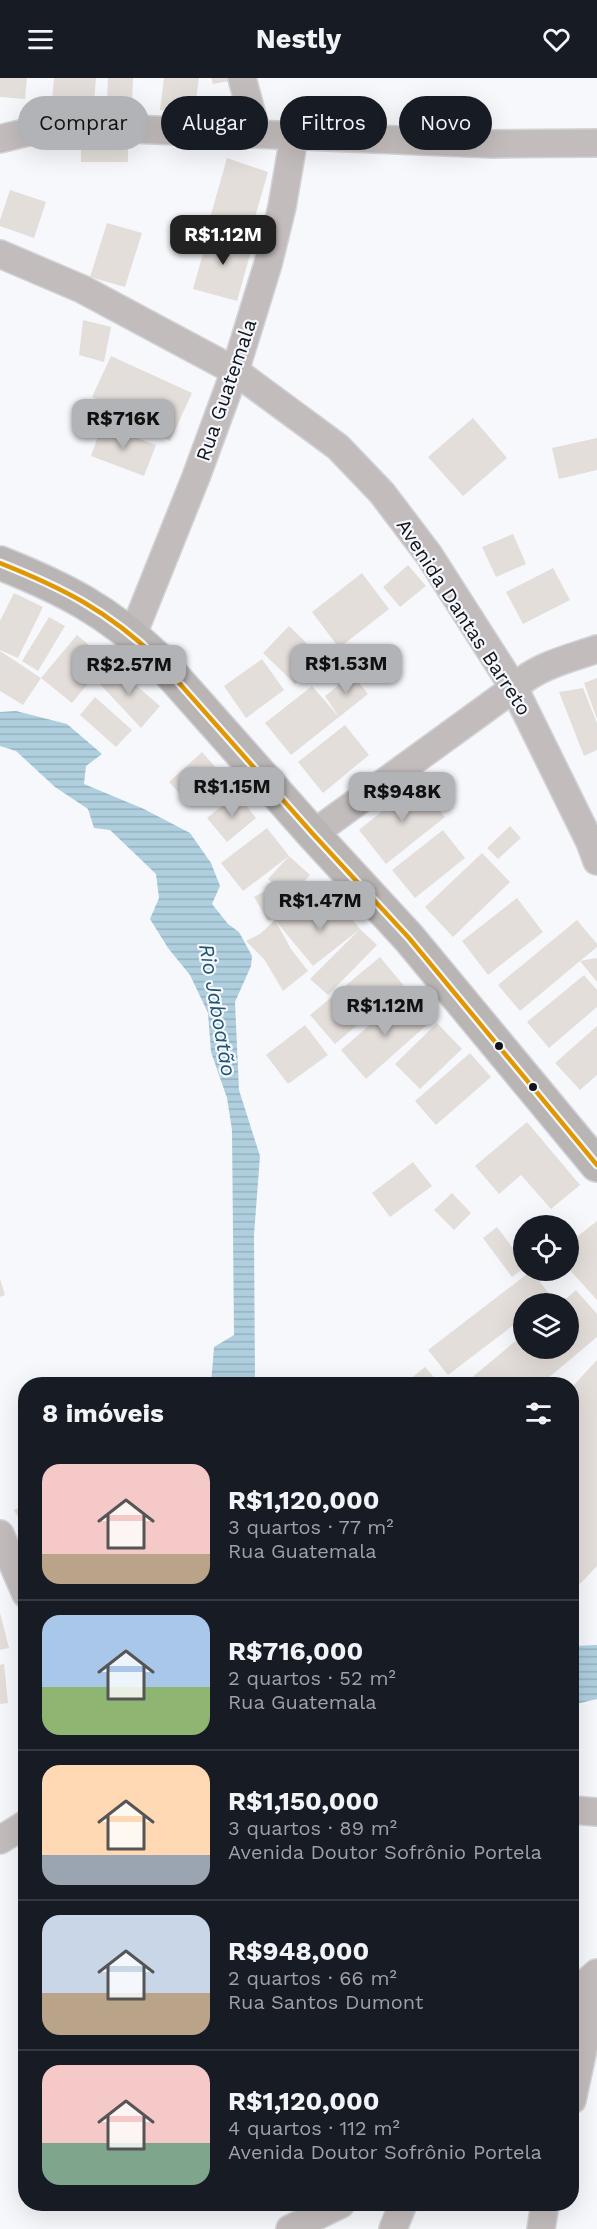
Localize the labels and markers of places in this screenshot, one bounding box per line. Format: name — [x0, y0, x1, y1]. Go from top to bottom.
pin: R$1.12M — [168, 215, 278, 266]
pin: R$716K — [74, 399, 172, 450]
pin: R$1.53M — [291, 644, 401, 695]
pin: R$2.57M — [74, 645, 184, 696]
pin: R$1.15M — [177, 767, 287, 818]
pin: R$948K — [353, 772, 451, 823]
pin: R$1.47M — [265, 881, 375, 932]
pin: R$1.12M — [330, 986, 440, 1037]
unlabelled marker — [493, 1040, 505, 1052]
unlabelled marker — [527, 1081, 539, 1093]

